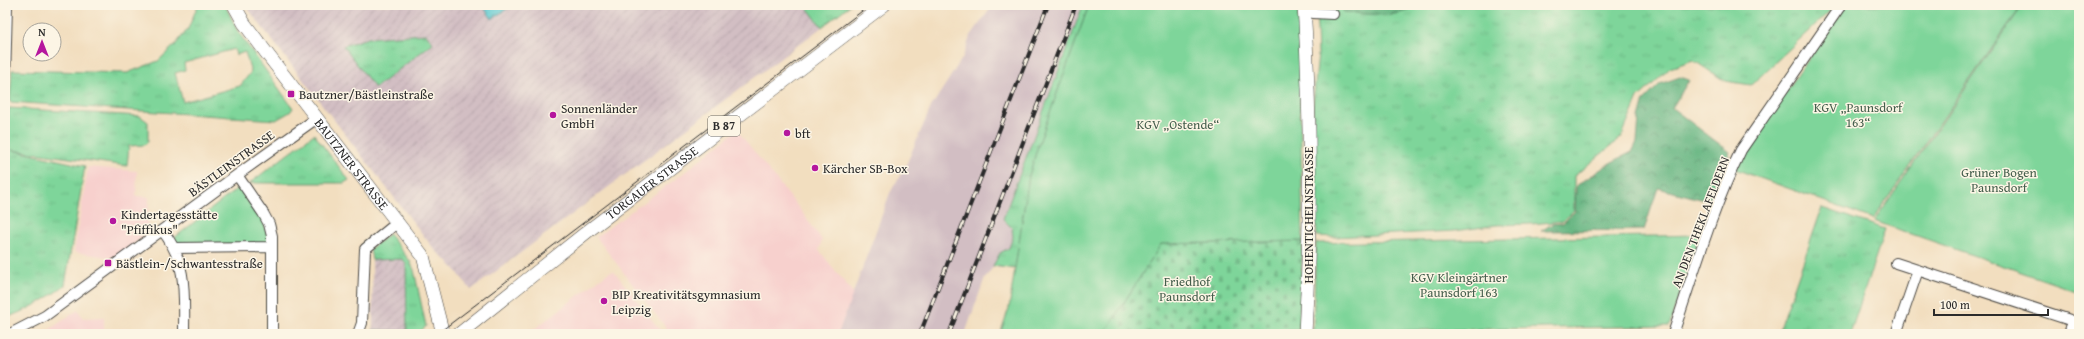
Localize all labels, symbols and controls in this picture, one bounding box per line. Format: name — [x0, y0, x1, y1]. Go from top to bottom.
north arrow — [22, 22, 62, 62]
text: N — [38, 24, 46, 40]
place label: Bautzner/Bästleinstraße — [299, 85, 434, 104]
marker: Bautzner/Bästleinstraße — [286, 89, 296, 99]
park label: KGV „Paunsdorf 163“ — [1814, 98, 1904, 132]
place label: Sonnenländer GmbH — [561, 99, 638, 133]
marker: Sonnenländer GmbH — [548, 110, 558, 120]
street label: BAUTZNER STRASSE — [310, 114, 393, 214]
park label: KGV „Ostende“ — [1137, 115, 1219, 134]
road number: B 87 — [708, 116, 740, 136]
place label: bft — [795, 124, 811, 143]
street label: BÄSTLEINSTRASSE — [184, 125, 279, 201]
marker: bft — [782, 128, 792, 138]
street label: TORGAUER STRASSE — [602, 141, 702, 224]
street label: HOHENTICHELNSTRASSE — [1299, 146, 1318, 283]
street label: AN DEN THEKLAFELDERN — [1667, 153, 1734, 291]
place label: Kärcher SB-Box — [823, 159, 908, 178]
marker: Kärcher SB-Box — [810, 163, 820, 173]
park label: Grüner Bogen Paunsdorf — [1961, 163, 2037, 197]
place label: Kindertagesstätte "Pfiffikus" — [121, 205, 218, 239]
marker: Kindertagesstätte "Pfiffikus" — [108, 216, 118, 226]
place label: Bästlein-/Schwantesstraße — [116, 254, 263, 273]
marker: Bästlein-/Schwantesstraße — [103, 258, 113, 268]
park label: KGV Kleingärtner Paunsdorf 163 — [1411, 268, 1508, 302]
park label: Friedhof Paunsdorf — [1159, 272, 1217, 306]
place label: BIP Kreativitätsgymnasium Leipzig — [612, 285, 761, 319]
scale bar — [1934, 291, 2048, 317]
marker: BIP Kreativitätsgymnasium Leipzig — [599, 296, 609, 306]
text: 100 m — [1940, 296, 1970, 313]

